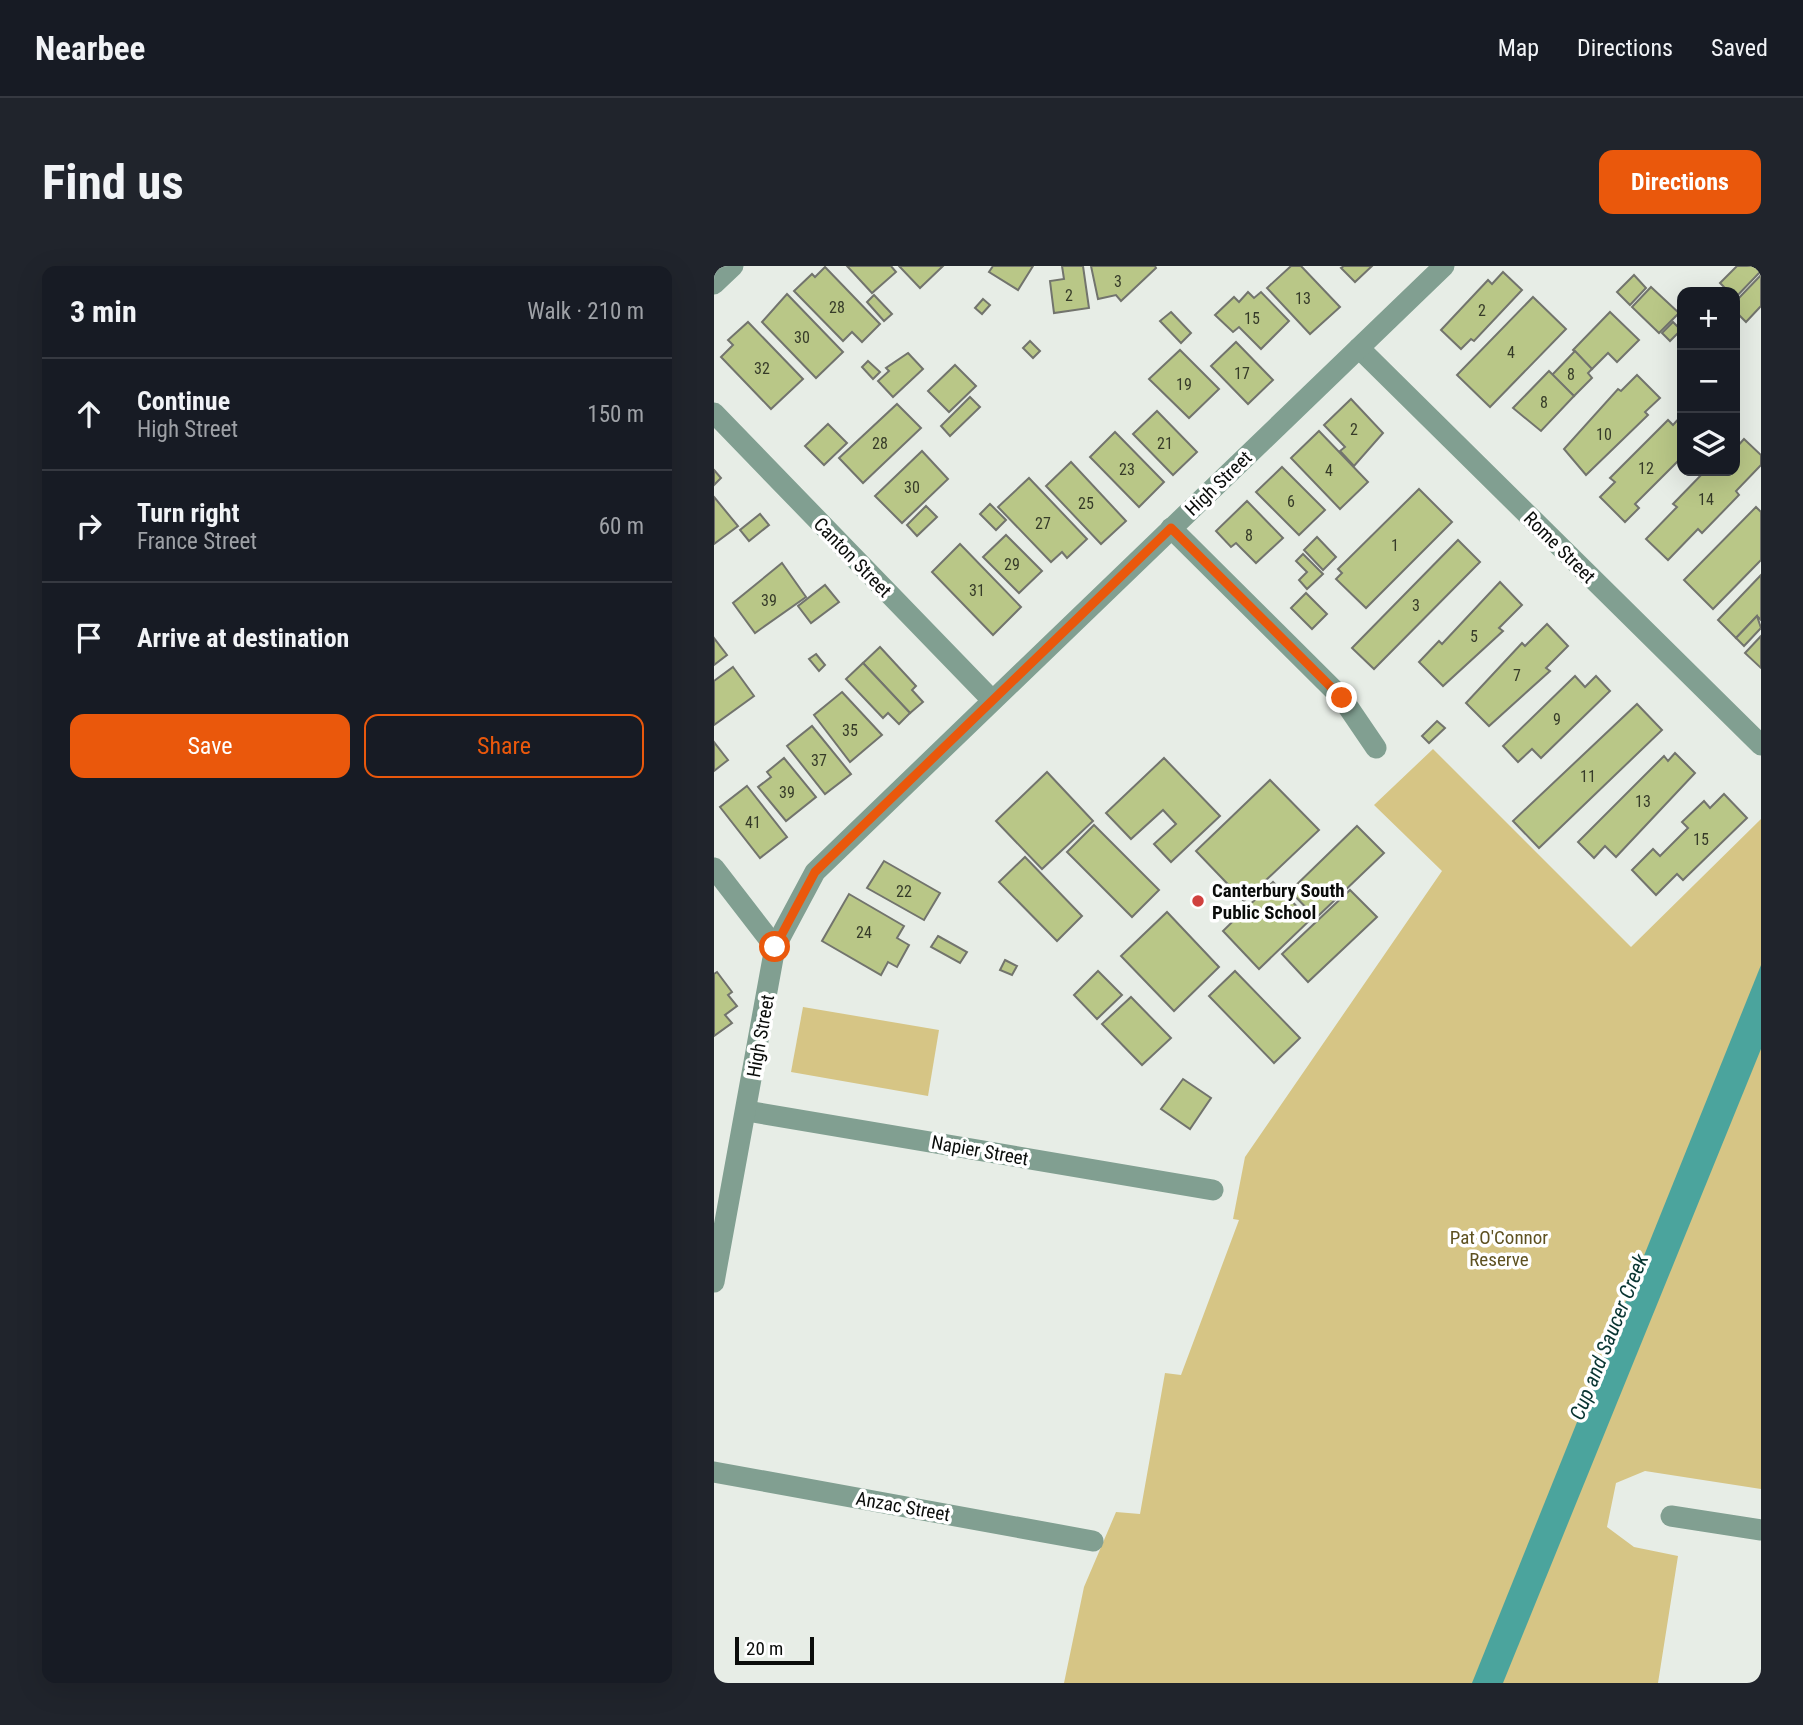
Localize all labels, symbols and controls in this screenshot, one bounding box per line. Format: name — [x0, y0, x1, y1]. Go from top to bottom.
text: Nearbee — [35, 29, 145, 68]
text: Map — [1498, 34, 1539, 62]
text: Directions — [1577, 34, 1673, 62]
text: Saved — [1711, 34, 1768, 62]
button: Directions — [1599, 150, 1761, 214]
text: Find us — [42, 154, 184, 211]
house number: 3 — [1114, 272, 1122, 291]
house number: 2 — [1065, 286, 1073, 305]
map controls — [1677, 287, 1740, 476]
button: + — [1677, 287, 1740, 350]
house number: 13 — [1295, 289, 1311, 308]
text: 3 min — [70, 294, 137, 329]
text: Walk · 210 m — [527, 298, 644, 325]
house number: 28 — [829, 298, 845, 317]
house number: 2 — [1478, 301, 1486, 320]
house number: 15 — [1244, 309, 1260, 328]
house number: 30 — [794, 328, 810, 347]
house number: 4 — [1507, 343, 1515, 362]
button: − — [1677, 350, 1740, 413]
house number: 32 — [754, 359, 770, 378]
house number: 17 — [1234, 364, 1250, 383]
house number: 8 — [1567, 365, 1575, 384]
house number: 19 — [1176, 375, 1192, 394]
text: Continue — [137, 386, 230, 416]
house number: 8 — [1540, 393, 1548, 412]
icon: ahead — [70, 395, 108, 433]
text: 150 m — [587, 401, 644, 428]
button: layers — [1677, 413, 1740, 476]
text: High Street — [137, 416, 238, 443]
house number: 2 — [1350, 420, 1358, 439]
house number: 10 — [1596, 425, 1612, 444]
house number: 28 — [872, 434, 888, 453]
house number: 21 — [1157, 434, 1173, 453]
street label: High Street — [1180, 446, 1256, 521]
house number: 12 — [1638, 459, 1654, 478]
house number: 23 — [1119, 460, 1135, 479]
house number: 4 — [1325, 461, 1333, 480]
house number: 30 — [904, 478, 920, 497]
house number: 14 — [1698, 490, 1714, 509]
house number: 6 — [1287, 492, 1295, 511]
house number: 25 — [1078, 494, 1094, 513]
text: Turn right — [137, 498, 239, 528]
icon: right — [70, 507, 108, 545]
street label: Rome Street — [1519, 507, 1600, 588]
text: 60 m — [599, 513, 644, 540]
street label: Canton Street — [809, 513, 896, 602]
house number: 27 — [1035, 514, 1051, 533]
house number: 8 — [1245, 526, 1253, 545]
text: France Street — [137, 528, 257, 555]
house number: 1 — [1391, 536, 1399, 555]
house number: 29 — [1004, 555, 1020, 574]
house number: 31 — [969, 581, 985, 600]
house number: 39 — [761, 591, 777, 610]
house number: 3 — [1412, 596, 1420, 615]
icon: arrive — [70, 619, 108, 657]
text: Arrive at destination — [137, 623, 349, 653]
house number: 5 — [1470, 627, 1478, 646]
house number: 7 — [1513, 666, 1521, 685]
route end — [1326, 682, 1357, 713]
house number: 9 — [1553, 710, 1561, 729]
button: Save — [70, 714, 350, 778]
button: Share — [364, 714, 644, 778]
house number: 35 — [842, 721, 858, 740]
house number: 37 — [811, 751, 827, 770]
house number: 11 — [1580, 767, 1596, 786]
house number: 39 — [779, 783, 795, 802]
house number: 13 — [1635, 792, 1651, 811]
house number: 41 — [745, 813, 761, 832]
house number: 15 — [1693, 830, 1709, 849]
place label: Canterbury South Public School — [1212, 879, 1345, 924]
house number: 22 — [896, 882, 912, 901]
marker: Canterbury South Public School — [1190, 893, 1206, 909]
house number: 24 — [856, 923, 872, 942]
route start — [759, 931, 790, 962]
street label: High Street — [742, 993, 779, 1079]
street label: Napier Street — [930, 1131, 1030, 1170]
park label: Pat O'Connor Reserve — [1450, 1226, 1548, 1271]
water label: Cup and Saucer Creek — [1565, 1250, 1654, 1423]
street label: Anzac Street — [854, 1487, 952, 1526]
scale bar — [735, 1634, 814, 1666]
text: 20 m — [746, 1637, 783, 1660]

